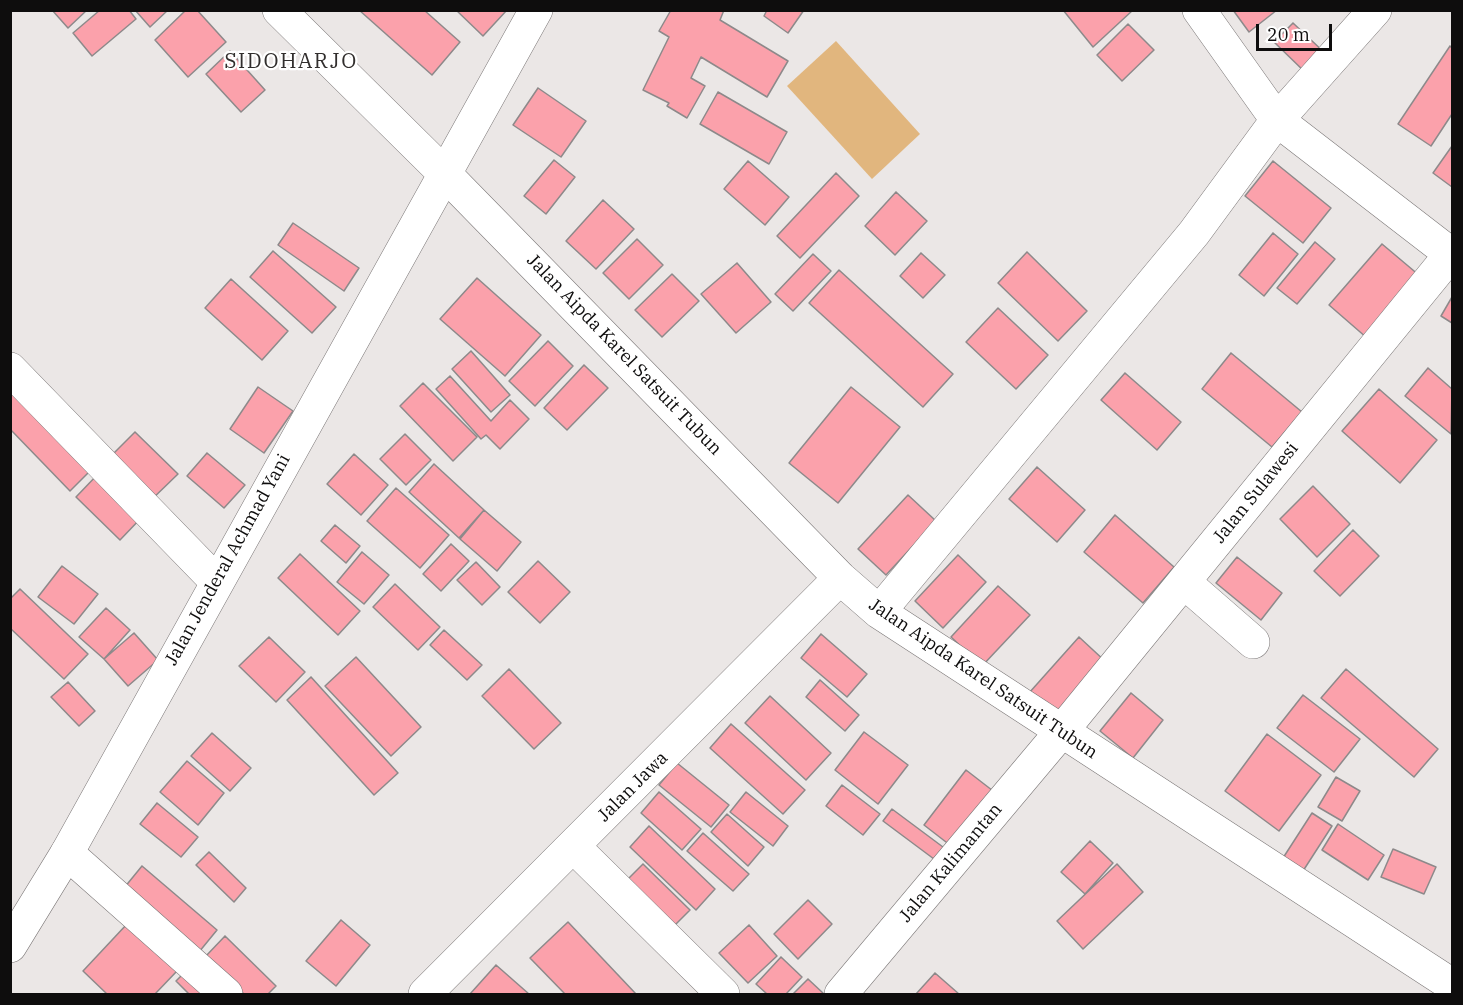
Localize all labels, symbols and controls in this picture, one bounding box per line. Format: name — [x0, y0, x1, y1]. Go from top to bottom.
scale bar — [1259, 12, 1336, 50]
text: 20 m — [1267, 23, 1310, 46]
district label: SIDOHARJO — [224, 49, 358, 75]
street label: Jalan Aipda Karel Satsuit Tubun — [522, 250, 726, 460]
street label: Jalan Sulawesi — [1209, 438, 1303, 548]
street label: Jalan Jenderal Achmad Yani — [161, 451, 295, 669]
street label: Jalan Aipda Karel Satsuit Tubun — [865, 594, 1101, 764]
street label: Jalan Jawa — [593, 747, 673, 827]
street label: Jalan Kalimantan — [895, 799, 1007, 927]

